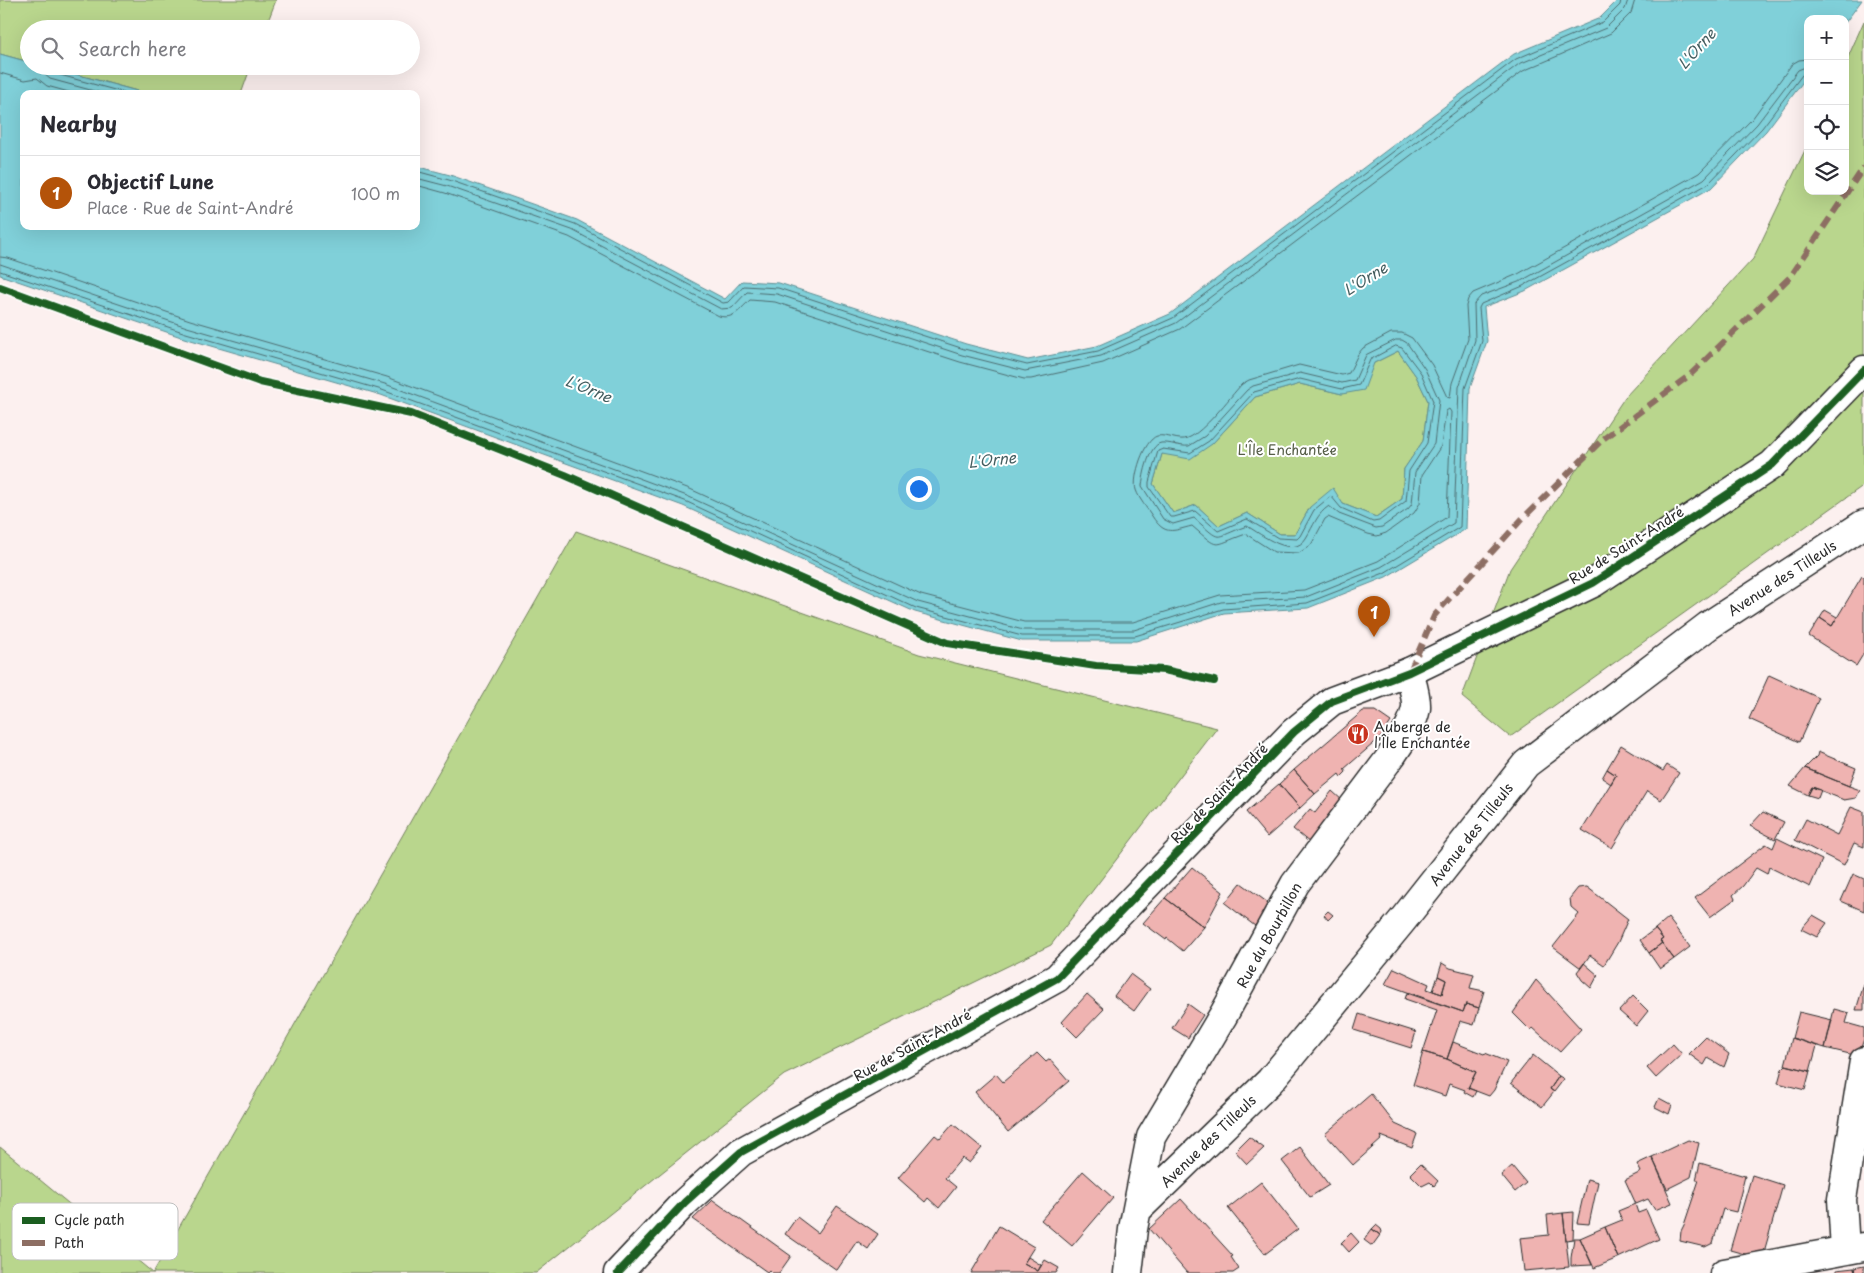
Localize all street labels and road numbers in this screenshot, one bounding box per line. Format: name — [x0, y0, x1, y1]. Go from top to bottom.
street label: Rue de Saint-André — [1564, 501, 1688, 589]
street label: Avenue des Tilleuls — [1724, 535, 1840, 621]
street label: Rue de Saint-André — [1166, 738, 1272, 848]
street label: Avenue des Tilleuls — [1424, 778, 1518, 890]
street label: Rue du Bourbillon — [1231, 878, 1307, 992]
street label: Rue de Saint-André — [849, 1004, 975, 1086]
street label: Avenue des Tilleuls — [1156, 1090, 1260, 1192]

